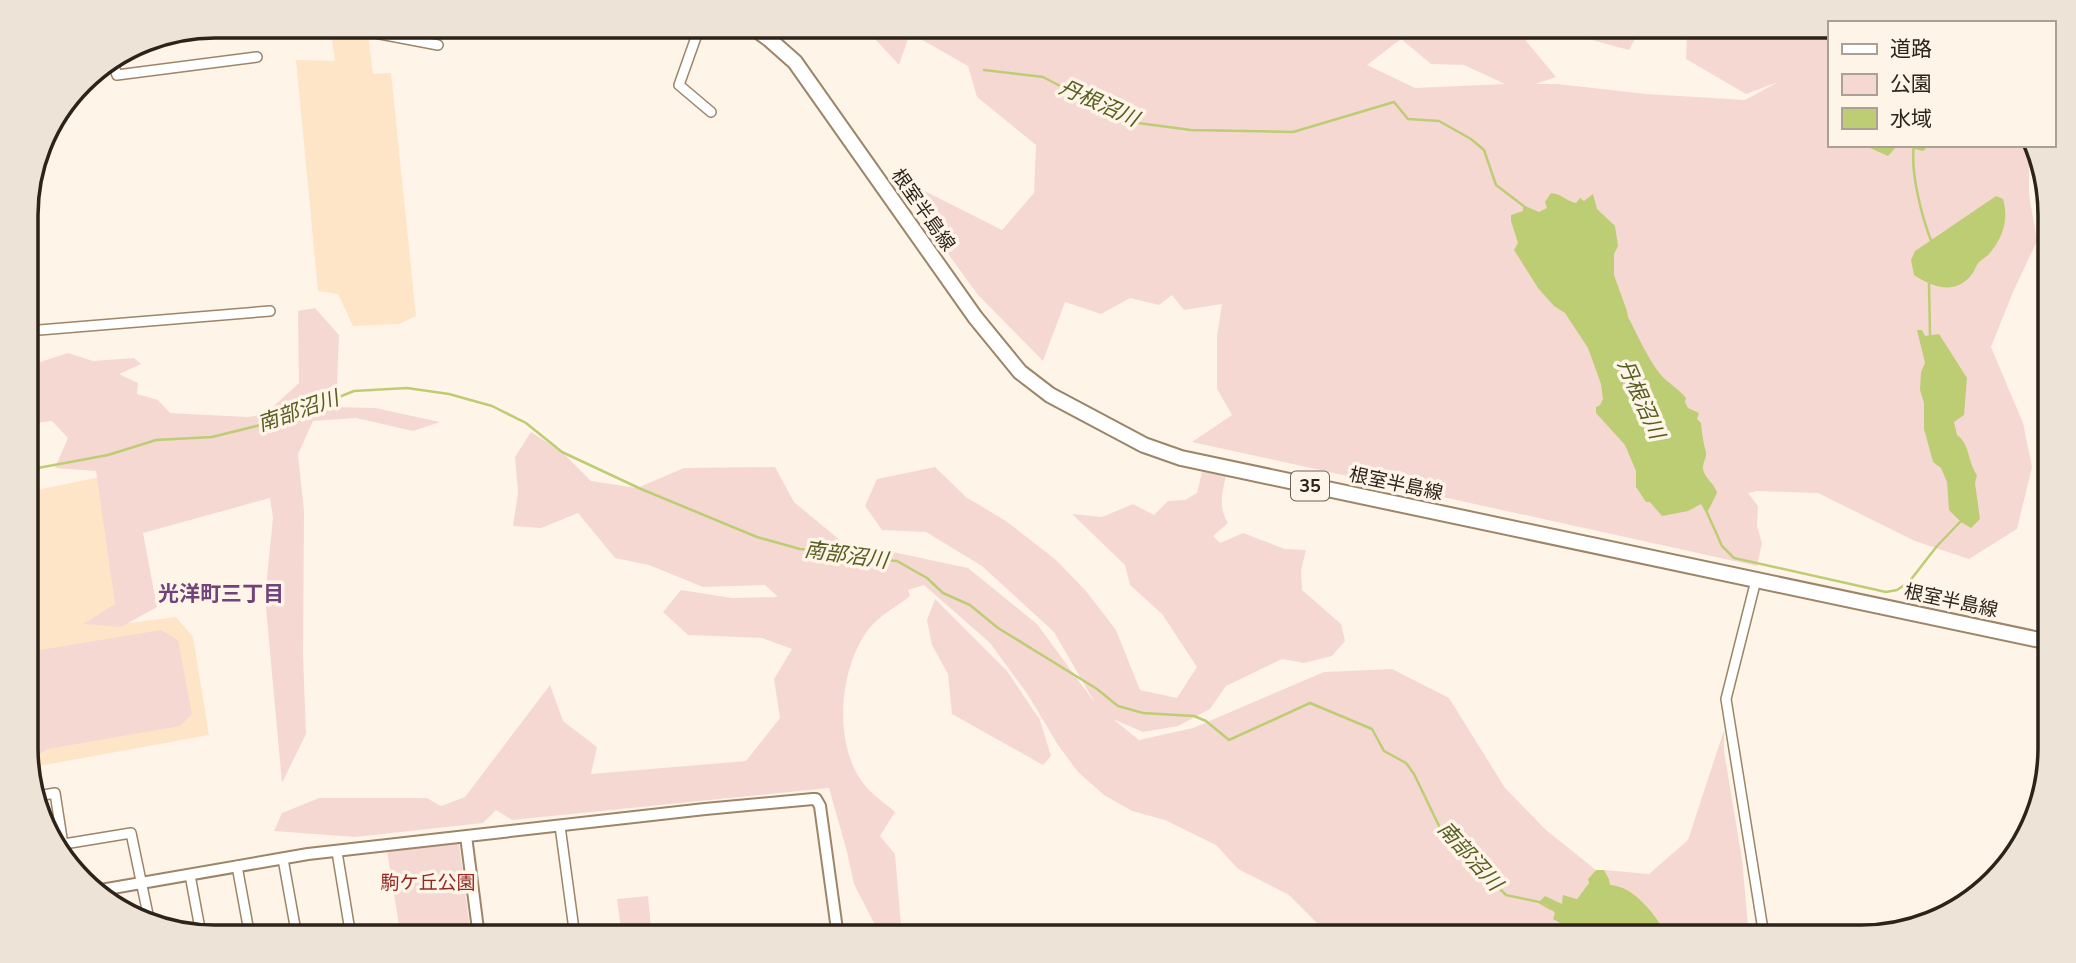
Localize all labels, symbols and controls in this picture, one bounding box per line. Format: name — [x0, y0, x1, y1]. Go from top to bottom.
legend — [1828, 21, 2055, 147]
text: 道路 — [1890, 35, 1932, 63]
text: 公園 — [1890, 70, 1932, 98]
water label: 丹根沼川 — [1055, 73, 1145, 134]
text: 水域 — [1890, 105, 1932, 133]
street label: 根室半島線 — [885, 164, 961, 256]
water label: 丹根沼川 — [1611, 355, 1672, 445]
water label: 南部沼川 — [254, 383, 344, 438]
street label: 根室半島線 — [1347, 461, 1445, 507]
road number: 35 — [1291, 472, 1329, 500]
water label: 南部沼川 — [802, 535, 892, 575]
street label: 根室半島線 — [1902, 578, 2000, 624]
district label: 光洋町三丁目 — [158, 580, 284, 608]
water label: 南部沼川 — [1431, 815, 1510, 898]
park label: 駒ケ丘公園 — [380, 870, 476, 896]

